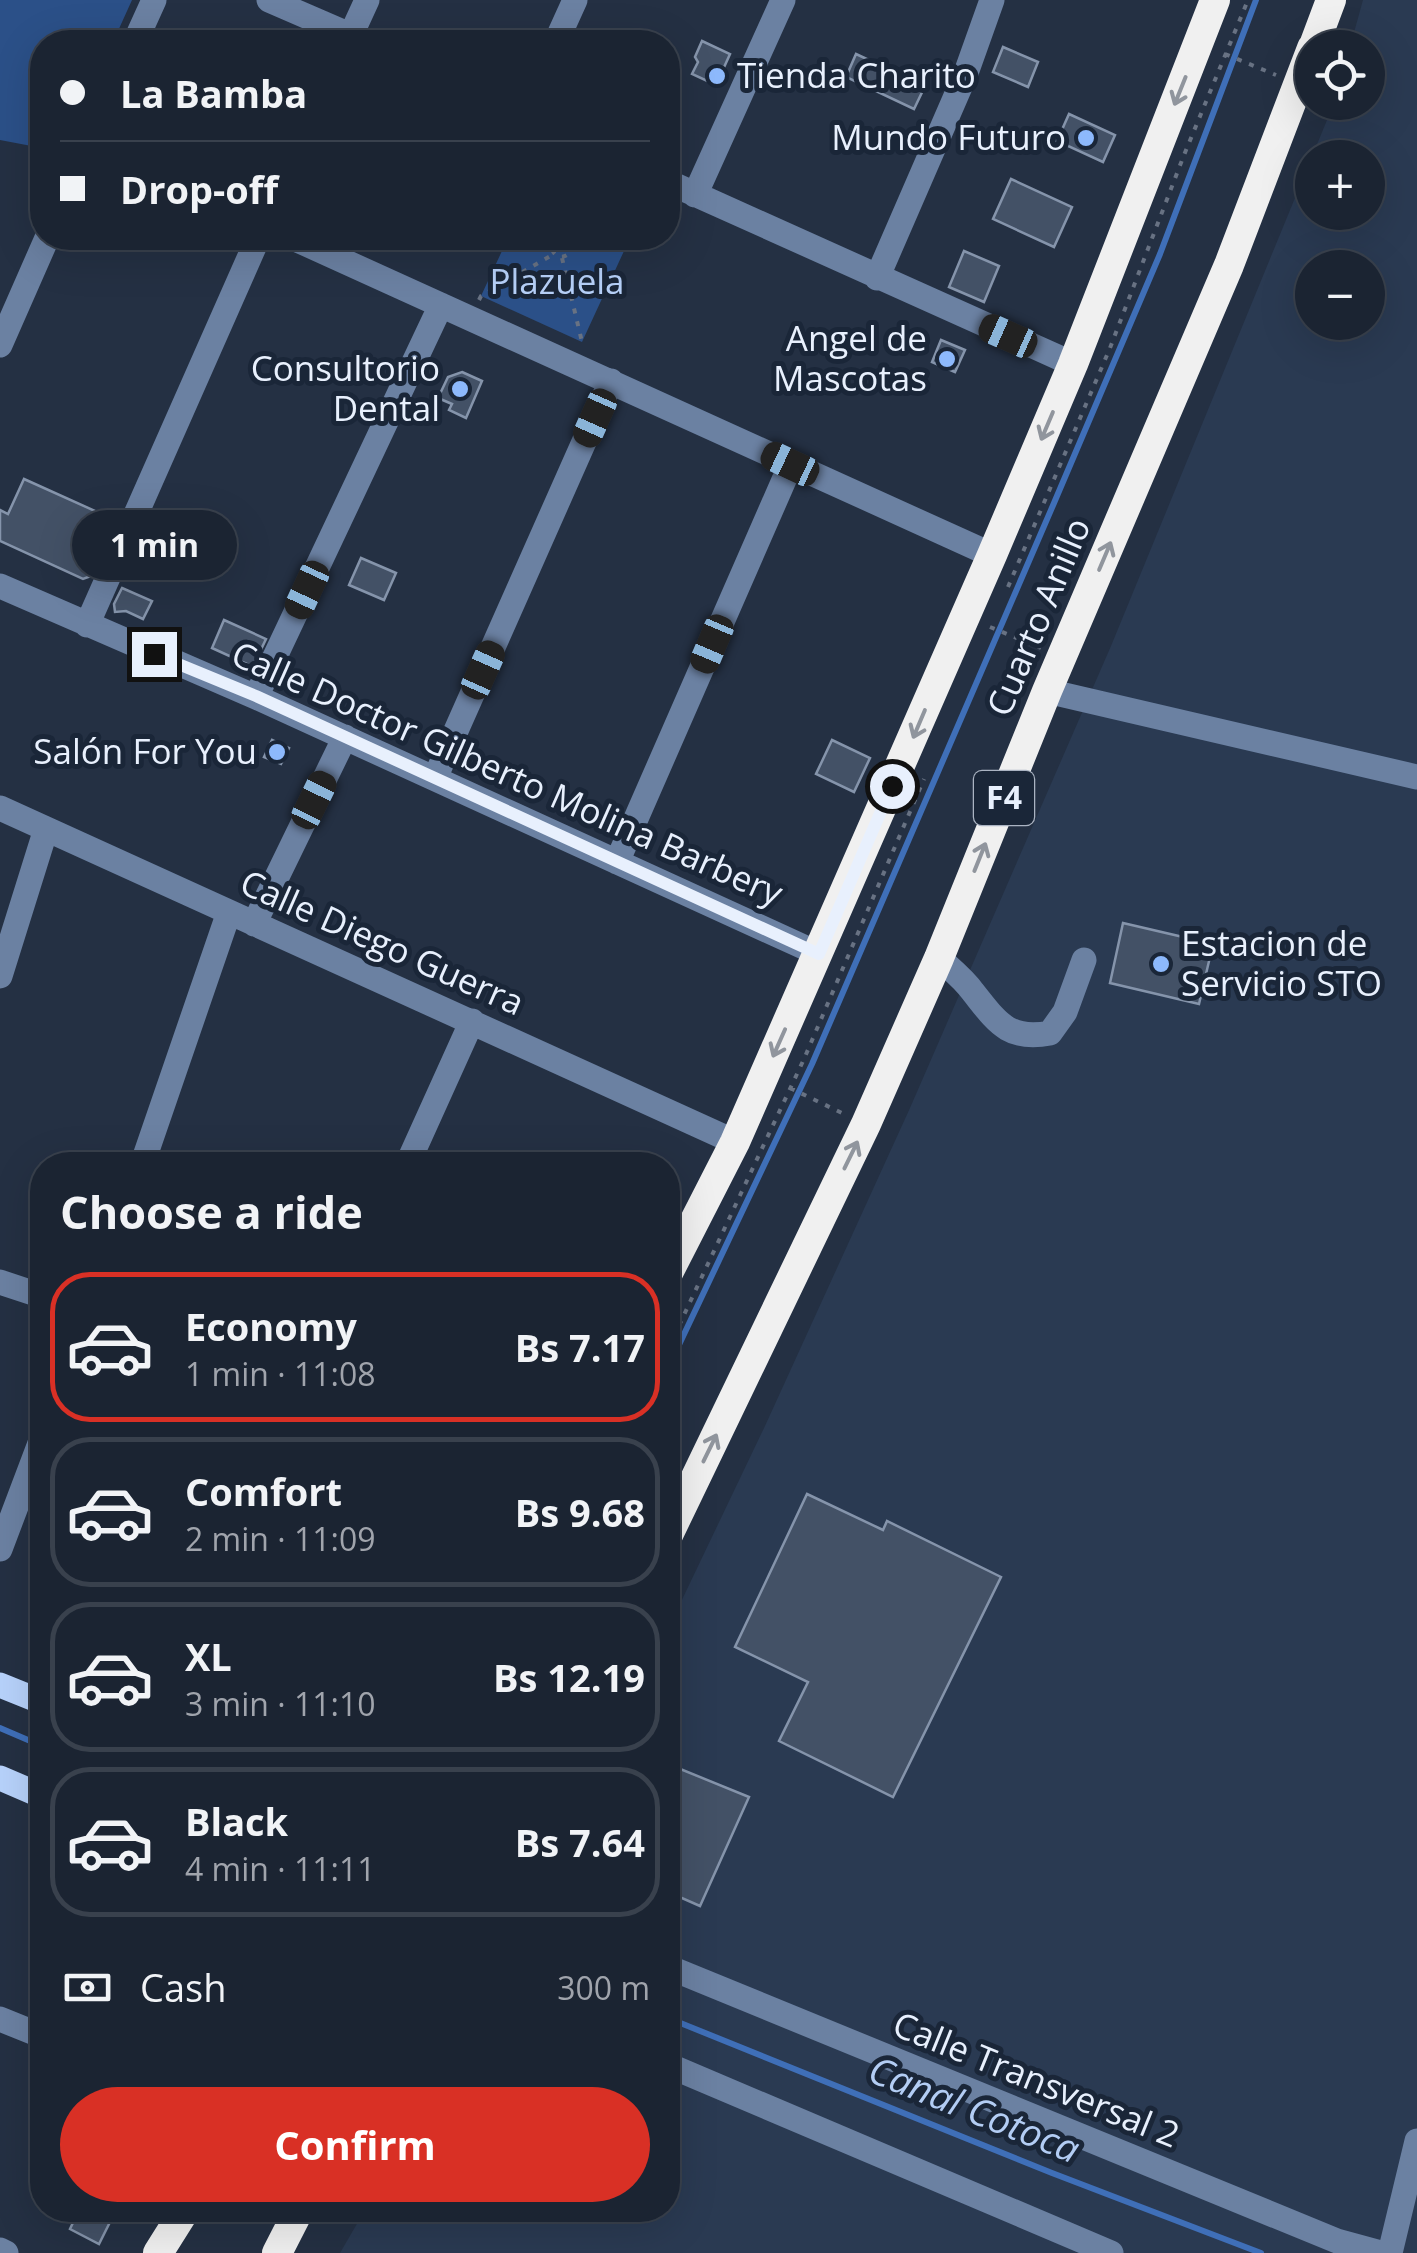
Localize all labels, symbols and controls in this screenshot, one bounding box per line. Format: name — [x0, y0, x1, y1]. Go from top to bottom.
map controls — [1295, 30, 1385, 340]
button: locate — [1295, 30, 1385, 120]
place label: Tienda Charito — [737, 51, 976, 98]
marker: Tienda Charito — [706, 65, 728, 87]
text: La Bamba — [120, 67, 307, 119]
one-way arrow — [1170, 75, 1188, 106]
place label: Mundo Futuro — [831, 113, 1066, 160]
marker: Mundo Futuro — [1075, 127, 1097, 149]
button: + — [1295, 140, 1385, 230]
text: Drop-off — [120, 163, 278, 215]
button: − — [1295, 250, 1385, 340]
park label: Plazuela — [489, 257, 625, 304]
car — [974, 310, 1042, 362]
place label: Angel de Mascotas — [773, 314, 927, 401]
place label: Consultorio Dental — [251, 344, 440, 431]
marker: Angel de Mascotas — [936, 348, 958, 370]
marker: Consultorio Dental — [449, 378, 471, 400]
car — [569, 384, 621, 452]
one-way arrow — [1037, 410, 1055, 440]
car — [756, 438, 824, 490]
callout: 1 min — [72, 509, 236, 579]
street label: Cuarto Anillo — [975, 510, 1100, 723]
text: 1 min — [110, 523, 199, 566]
one-way arrow — [1097, 541, 1115, 572]
car — [281, 556, 333, 624]
car — [686, 611, 738, 677]
street label: Calle Doctor Gilberto Molina Barbery — [225, 629, 791, 916]
route end — [132, 632, 177, 677]
car — [457, 636, 509, 704]
one-way arrow — [909, 708, 927, 739]
place label: Salón For You — [33, 727, 257, 774]
marker: Salón For You — [266, 741, 288, 763]
route start — [870, 764, 915, 809]
car — [287, 766, 341, 834]
road number: F4 — [974, 771, 1034, 825]
one-way arrow — [973, 842, 991, 872]
street label: Calle Diego Guerra — [233, 858, 532, 1025]
place label: Estacion de Servicio STO — [1181, 919, 1382, 1006]
marker: Estacion de Servicio STO — [1150, 953, 1172, 975]
one-way arrow — [769, 1027, 787, 1058]
one-way arrow — [843, 1140, 862, 1170]
text: Choose a ride — [60, 1181, 363, 1242]
text: Economy — [185, 1300, 357, 1352]
icon: car — [65, 1302, 155, 1392]
text: Bs 7.17 — [515, 1321, 645, 1373]
text: 1 min · 11:08 — [185, 1352, 376, 1395]
one-way arrow — [702, 1433, 721, 1463]
text: Comfort — [185, 1465, 342, 1517]
icon: car — [65, 1467, 155, 1557]
text: Bs 9.68 — [515, 1486, 645, 1538]
text: 2 min · 11:09 — [185, 1517, 376, 1560]
text: XL — [185, 1630, 232, 1682]
icon: car — [65, 1632, 155, 1722]
text: Bs 12.19 — [493, 1651, 645, 1703]
text: 3 min · 11:10 — [185, 1682, 376, 1725]
text: Black — [185, 1795, 288, 1847]
icon: car — [65, 1797, 155, 1887]
text: Bs 7.64 — [515, 1816, 645, 1868]
text: 4 min · 11:11 — [185, 1847, 376, 1890]
icon: cash — [60, 1960, 115, 2015]
text: Cash — [140, 1961, 226, 2013]
text: 300 m — [557, 1966, 650, 2009]
street label: Calle Transversal 2 — [887, 2000, 1187, 2157]
water label: Canal Cotoca — [862, 2042, 1088, 2174]
button: Confirm — [60, 2087, 650, 2202]

